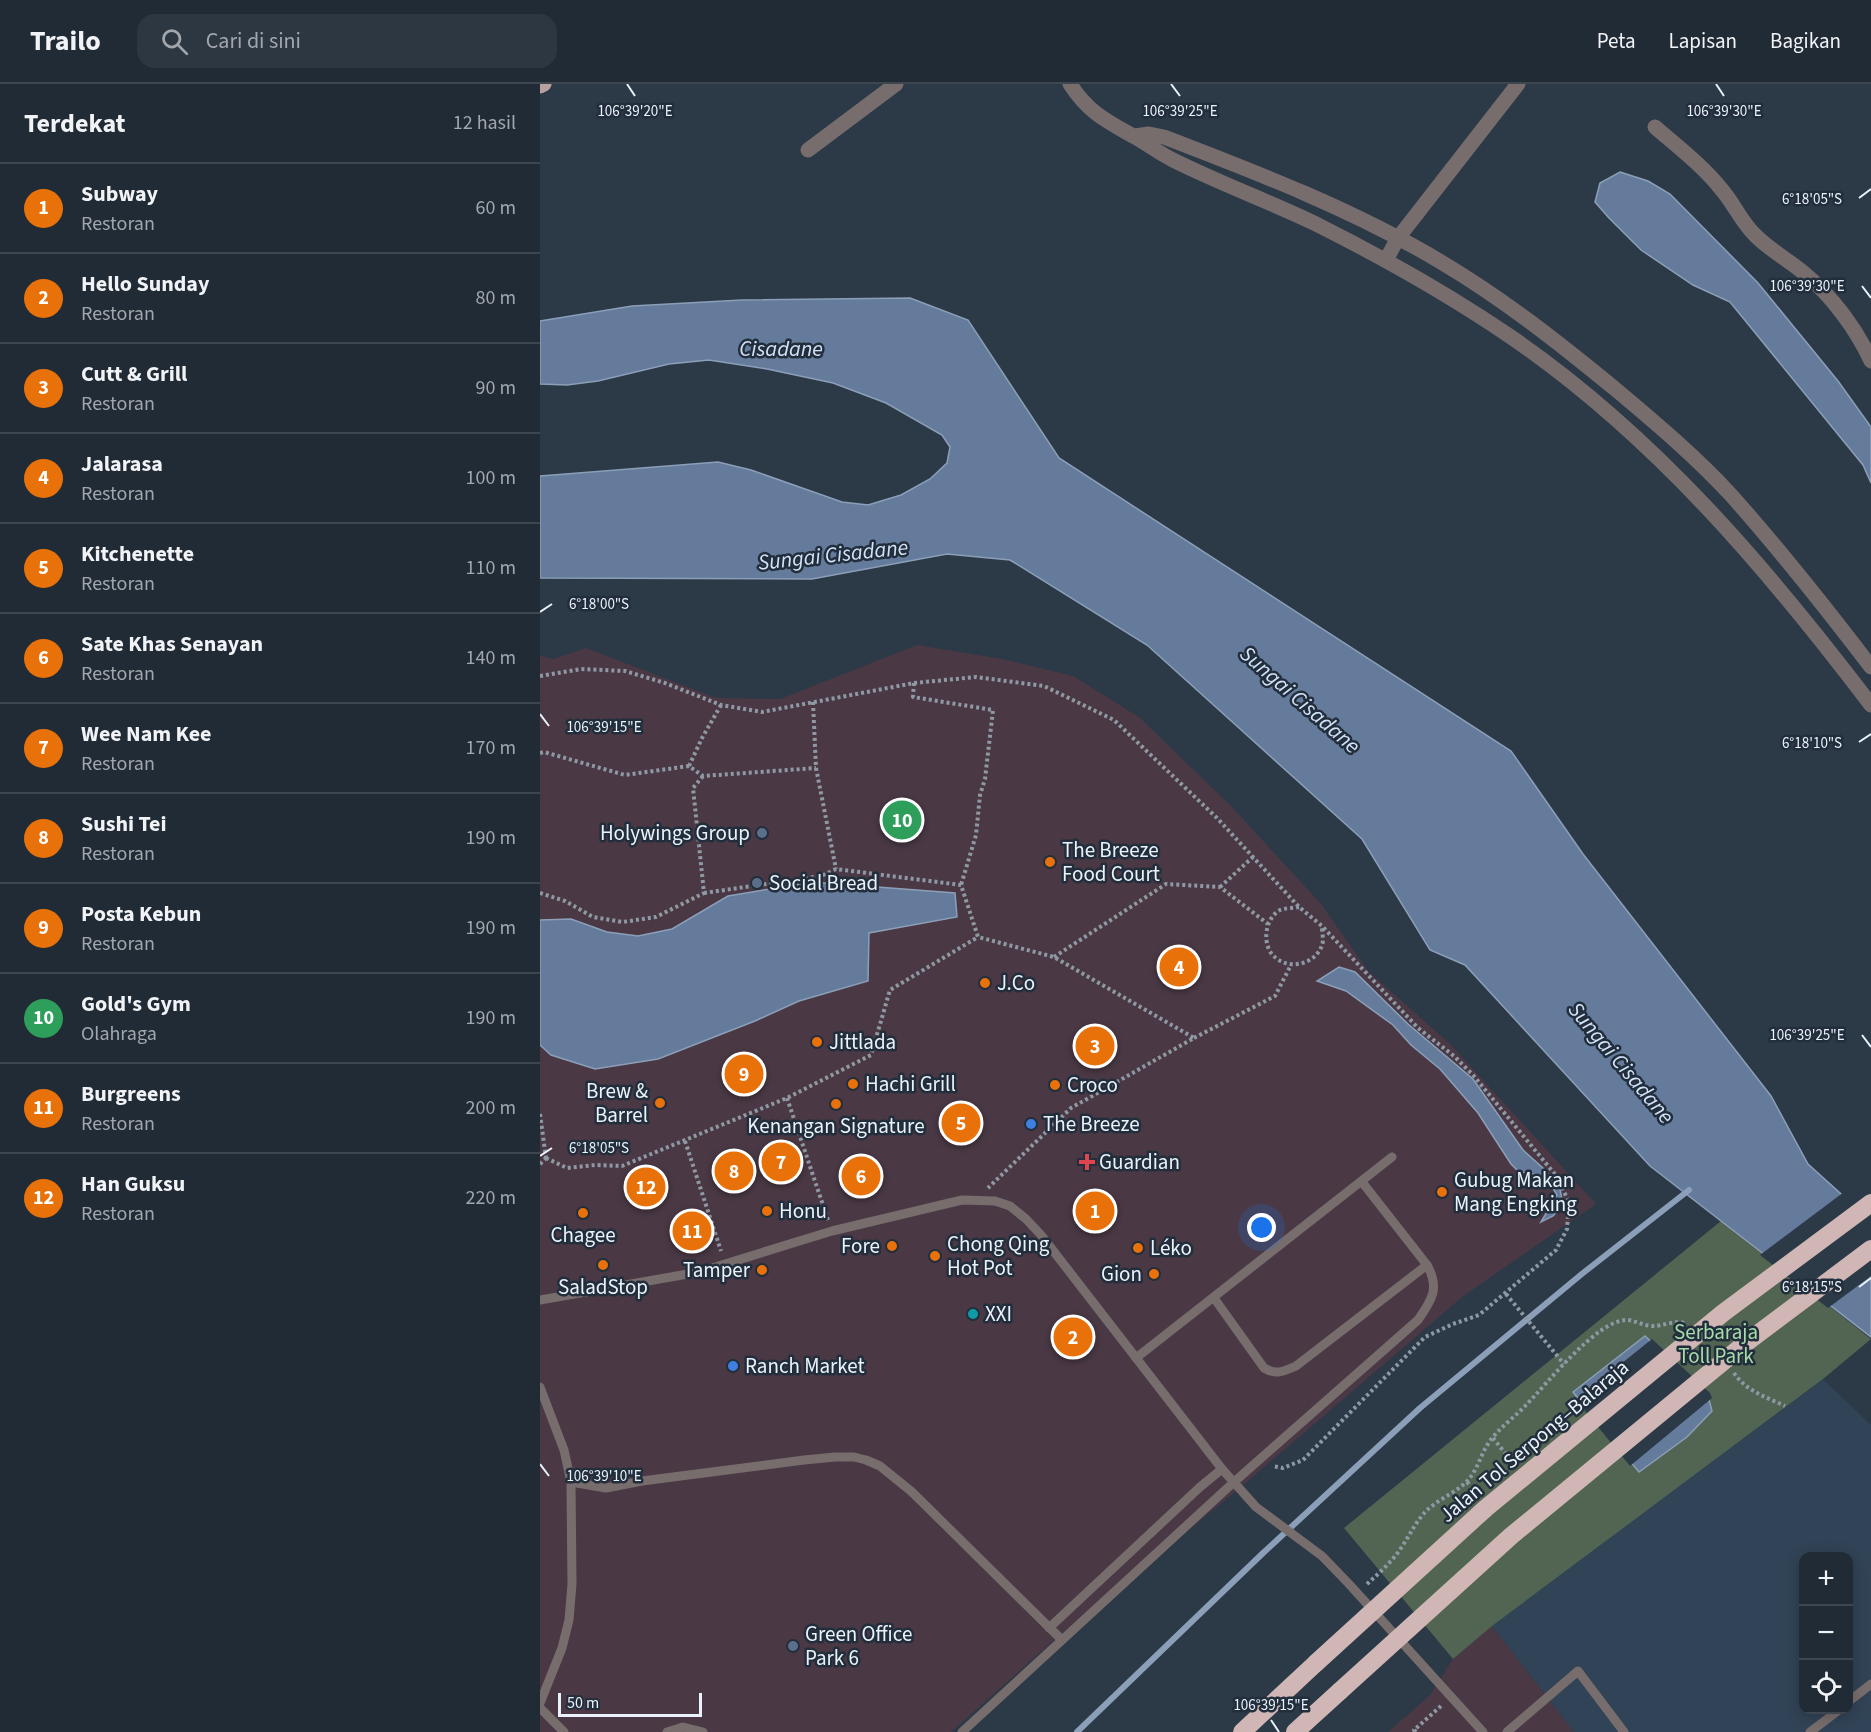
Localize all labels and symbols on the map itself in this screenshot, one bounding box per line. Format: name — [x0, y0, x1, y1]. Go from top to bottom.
text: 106°39'20"E — [597, 101, 673, 122]
text: 106°39'25"E — [1142, 101, 1218, 122]
text: 106°39'30"E — [1686, 101, 1762, 122]
text: 6°18'05"S — [1782, 189, 1842, 210]
text: 106°39'30"E — [1769, 276, 1845, 297]
water label: Cisadane — [739, 333, 823, 365]
water label: Sungai Cisadane — [756, 531, 910, 579]
text: 6°18'00"S — [569, 594, 629, 615]
water label: Sungai Cisadane — [1233, 638, 1367, 762]
text: 106°39'15"E — [566, 717, 642, 738]
text: 6°18'10"S — [1782, 733, 1842, 754]
pin: 10 — [882, 798, 922, 842]
place label: Holywings Group — [600, 818, 750, 848]
marker: Holywings Group — [755, 826, 769, 840]
place label: The Breeze Food Court — [1062, 835, 1160, 889]
marker: The Breeze Food Court — [1043, 855, 1057, 869]
place label: Social Bread — [769, 868, 878, 898]
marker: Social Bread — [750, 876, 764, 890]
pin: 4 — [1160, 944, 1198, 990]
place label: J.Co — [997, 968, 1035, 998]
marker: J.Co — [978, 976, 992, 990]
water label: Sungai Cisadane — [1560, 995, 1682, 1131]
pin: 3 — [1076, 1024, 1114, 1068]
text: 106°39'25"E — [1769, 1025, 1845, 1046]
place label: Jittlada — [829, 1027, 896, 1057]
marker: Jittlada — [810, 1035, 824, 1049]
pin: 9 — [724, 1052, 764, 1096]
place label: Hachi Grill — [865, 1069, 956, 1099]
place label: Croco — [1067, 1070, 1118, 1100]
place label: Brew & Barrel — [586, 1076, 648, 1130]
marker: Hachi Grill — [846, 1077, 860, 1091]
marker: Croco — [1048, 1078, 1062, 1092]
marker: Brew & Barrel — [653, 1096, 667, 1110]
marker: Kenangan Signature — [829, 1097, 843, 1111]
pin: 5 — [942, 1100, 980, 1146]
place label: The Breeze — [1043, 1109, 1140, 1139]
place label: Kenangan Signature — [747, 1111, 925, 1141]
marker: The Breeze — [1024, 1117, 1038, 1131]
text: 6°18'05"S — [569, 1138, 629, 1159]
pin: 7 — [762, 1140, 800, 1184]
place label: Guardian — [1099, 1147, 1180, 1177]
pin: 8 — [714, 1148, 754, 1194]
pin: 6 — [842, 1154, 880, 1198]
marker: Guardian — [1080, 1155, 1094, 1169]
pin: 12 — [626, 1164, 666, 1210]
place label: Gubug Makan Mang Engking — [1454, 1165, 1577, 1219]
marker: Gubug Makan Mang Engking — [1435, 1185, 1449, 1199]
pin: 1 — [1076, 1188, 1114, 1234]
place label: Honu — [779, 1196, 827, 1226]
marker: Honu — [760, 1204, 774, 1218]
marker: Chagee — [576, 1206, 590, 1220]
pin: 11 — [672, 1208, 712, 1254]
your location — [1247, 1213, 1276, 1242]
place label: Chagee — [550, 1220, 616, 1250]
place label: Chong Qing Hot Pot — [947, 1229, 1050, 1283]
place label: Fore — [841, 1231, 880, 1261]
place label: Léko — [1150, 1233, 1192, 1263]
marker: Fore — [885, 1239, 899, 1253]
marker: Léko — [1131, 1241, 1145, 1255]
marker: Chong Qing Hot Pot — [928, 1249, 942, 1263]
place label: Tamper — [683, 1255, 751, 1285]
marker: SaladStop — [596, 1258, 610, 1272]
place label: Gion — [1101, 1259, 1142, 1289]
marker: Tamper — [755, 1263, 769, 1277]
marker: Gion — [1147, 1267, 1161, 1281]
place label: SaladStop — [558, 1272, 648, 1302]
text: 6°18'15"S — [1782, 1277, 1842, 1298]
place label: XXI — [985, 1299, 1012, 1329]
marker: XXI — [966, 1307, 980, 1321]
pin: 2 — [1054, 1314, 1092, 1360]
park label: Serbaraja Toll Park — [1674, 1317, 1758, 1371]
place label: Ranch Market — [745, 1351, 865, 1381]
street label: Jalan Tol Serpong–Balaraja — [1433, 1353, 1635, 1529]
marker: Ranch Market — [726, 1359, 740, 1373]
text: 106°39'10"E — [566, 1466, 642, 1487]
place label: Green Office Park 6 — [805, 1619, 912, 1673]
marker: Green Office Park 6 — [786, 1639, 800, 1653]
scale bar — [558, 1690, 702, 1718]
text: 106°39'15"E — [1233, 1695, 1309, 1716]

